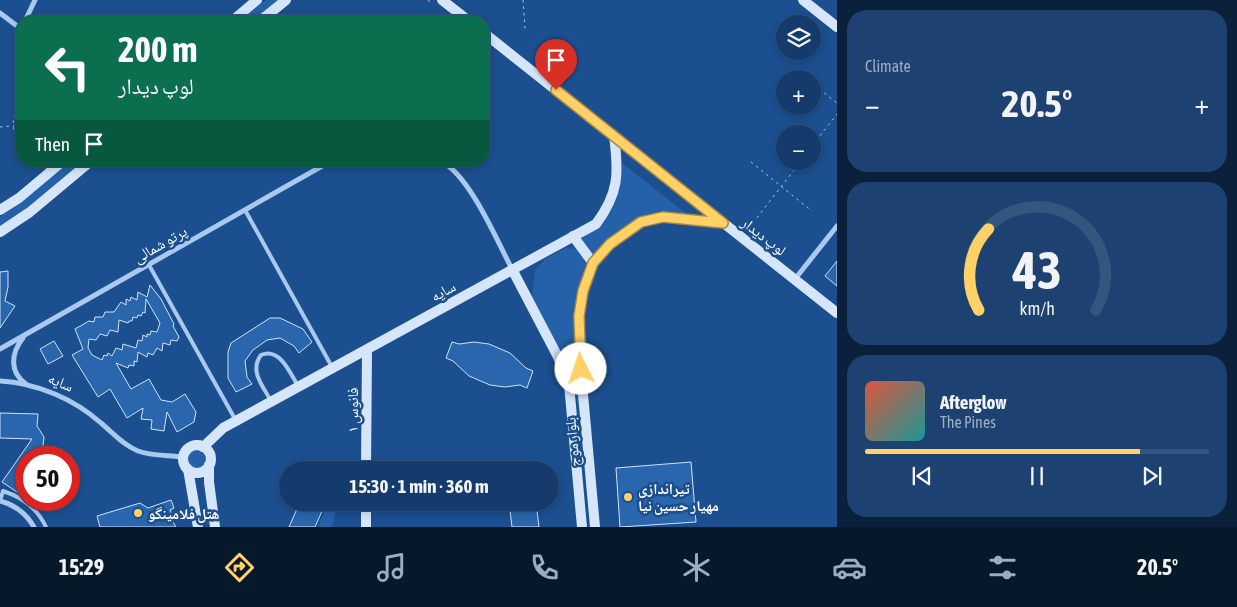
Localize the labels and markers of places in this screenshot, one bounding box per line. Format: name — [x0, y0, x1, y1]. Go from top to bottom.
pin — [535, 39, 577, 90]
place label: تیراندازی مهیار حسین نیا — [638, 480, 719, 515]
marker: تیراندازی مهیار حسین نیا — [622, 491, 634, 503]
place label: هتل فلامینگو — [148, 505, 220, 523]
marker: هتل فلامینگو — [132, 507, 144, 519]

